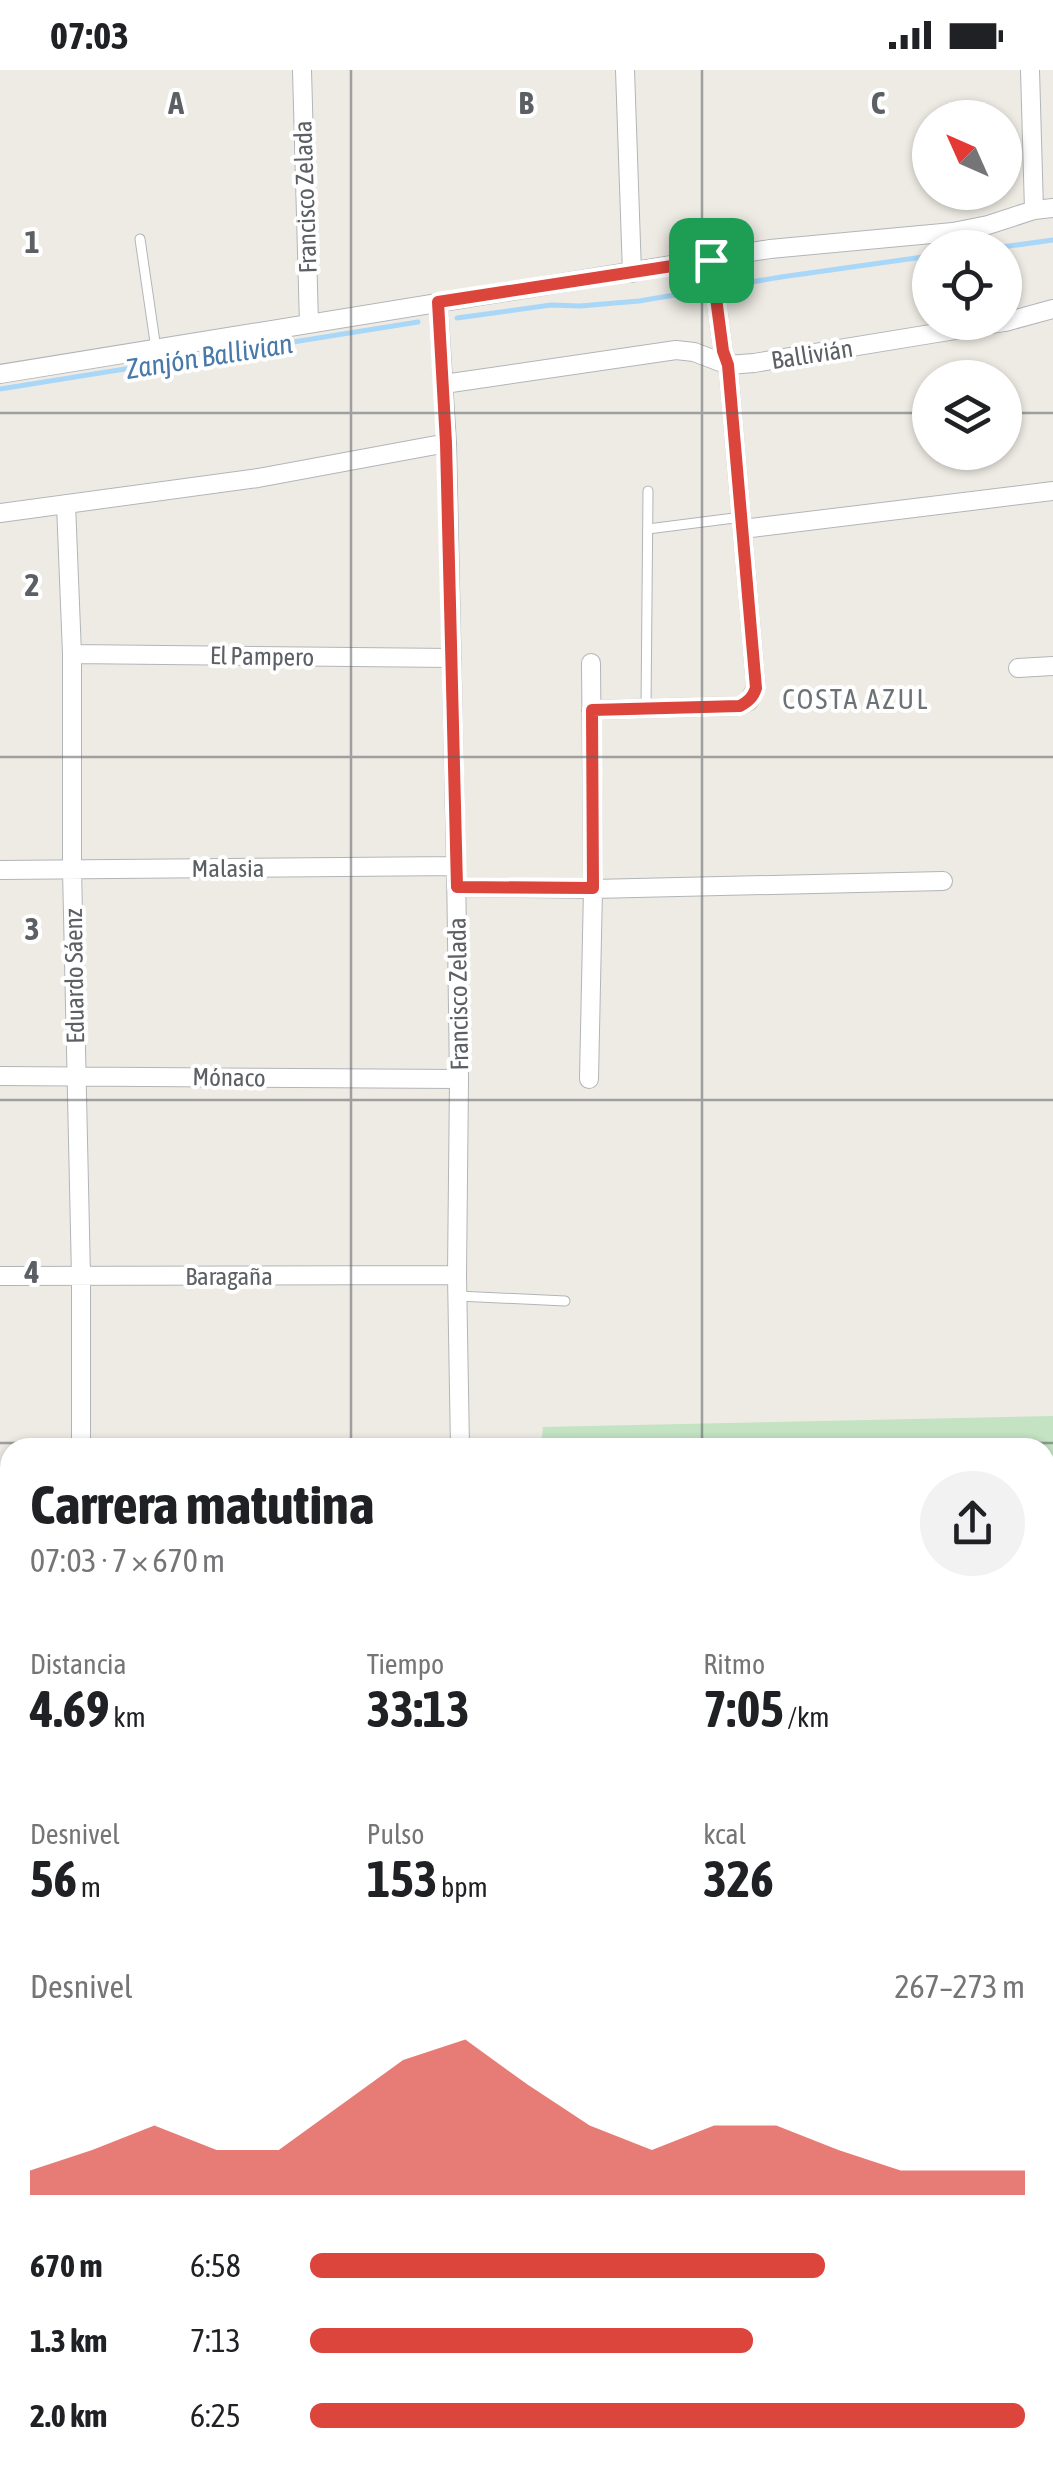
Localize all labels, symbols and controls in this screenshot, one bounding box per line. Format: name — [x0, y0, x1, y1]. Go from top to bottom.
text: 07:03 — [50, 14, 129, 57]
text: A — [167, 84, 184, 121]
text: B — [518, 84, 534, 121]
text: C — [871, 84, 886, 121]
north arrow — [912, 100, 1022, 210]
map controls — [912, 100, 1022, 470]
street label: Francisco Zelada — [288, 120, 322, 274]
pin — [669, 218, 754, 303]
text: 1 — [24, 223, 40, 260]
button: locate — [912, 230, 1022, 340]
icon: arrive — [684, 233, 739, 288]
water label: Zanjón Ballivian — [123, 327, 295, 385]
street label: Ballivián — [769, 334, 855, 374]
button: layers — [912, 360, 1022, 470]
text: 2 — [24, 566, 40, 603]
street label: El Pampero — [210, 641, 314, 671]
district label: COSTA AZUL — [782, 683, 930, 715]
street label: Malasia — [192, 854, 264, 882]
street label: Eduardo Sáenz — [59, 908, 89, 1044]
text: 3 — [24, 910, 40, 947]
street label: Francisco Zelada — [443, 917, 473, 1071]
street label: Mónaco — [192, 1062, 266, 1092]
text: 4 — [23, 1253, 40, 1290]
street label: Baragaña — [185, 1262, 273, 1290]
button: share — [920, 1471, 1025, 1576]
text: Carrera matutina — [30, 1473, 374, 1536]
text: 07:03 · 7 × 670 m — [30, 1542, 225, 1579]
text: Distancia — [30, 1648, 127, 1680]
text: Tiempo — [367, 1648, 444, 1680]
text: Ritmo — [703, 1648, 765, 1680]
text: 4.69 — [30, 1680, 109, 1738]
text: 33:13 — [367, 1680, 470, 1738]
text: 7:05 — [703, 1680, 784, 1738]
text: km — [109, 1701, 146, 1733]
text: /km — [784, 1701, 830, 1733]
text: Desnivel — [30, 1818, 120, 1850]
text: Pulso — [367, 1818, 424, 1850]
text: kcal — [703, 1818, 746, 1850]
text: 56 — [30, 1850, 77, 1908]
text: 153 — [367, 1850, 437, 1908]
text: 326 — [703, 1850, 774, 1908]
text: m — [77, 1871, 101, 1903]
text: bpm — [437, 1871, 488, 1903]
text: Desnivel — [30, 1968, 133, 2005]
text: 267–273 m — [895, 1968, 1025, 2005]
text: 670 m — [30, 2247, 103, 2284]
text: 6:58 — [190, 2247, 241, 2284]
text: 1.3 km — [30, 2322, 107, 2359]
text: 7:13 — [190, 2322, 241, 2359]
text: 2.0 km — [30, 2397, 107, 2434]
text: 6:25 — [190, 2397, 241, 2434]

